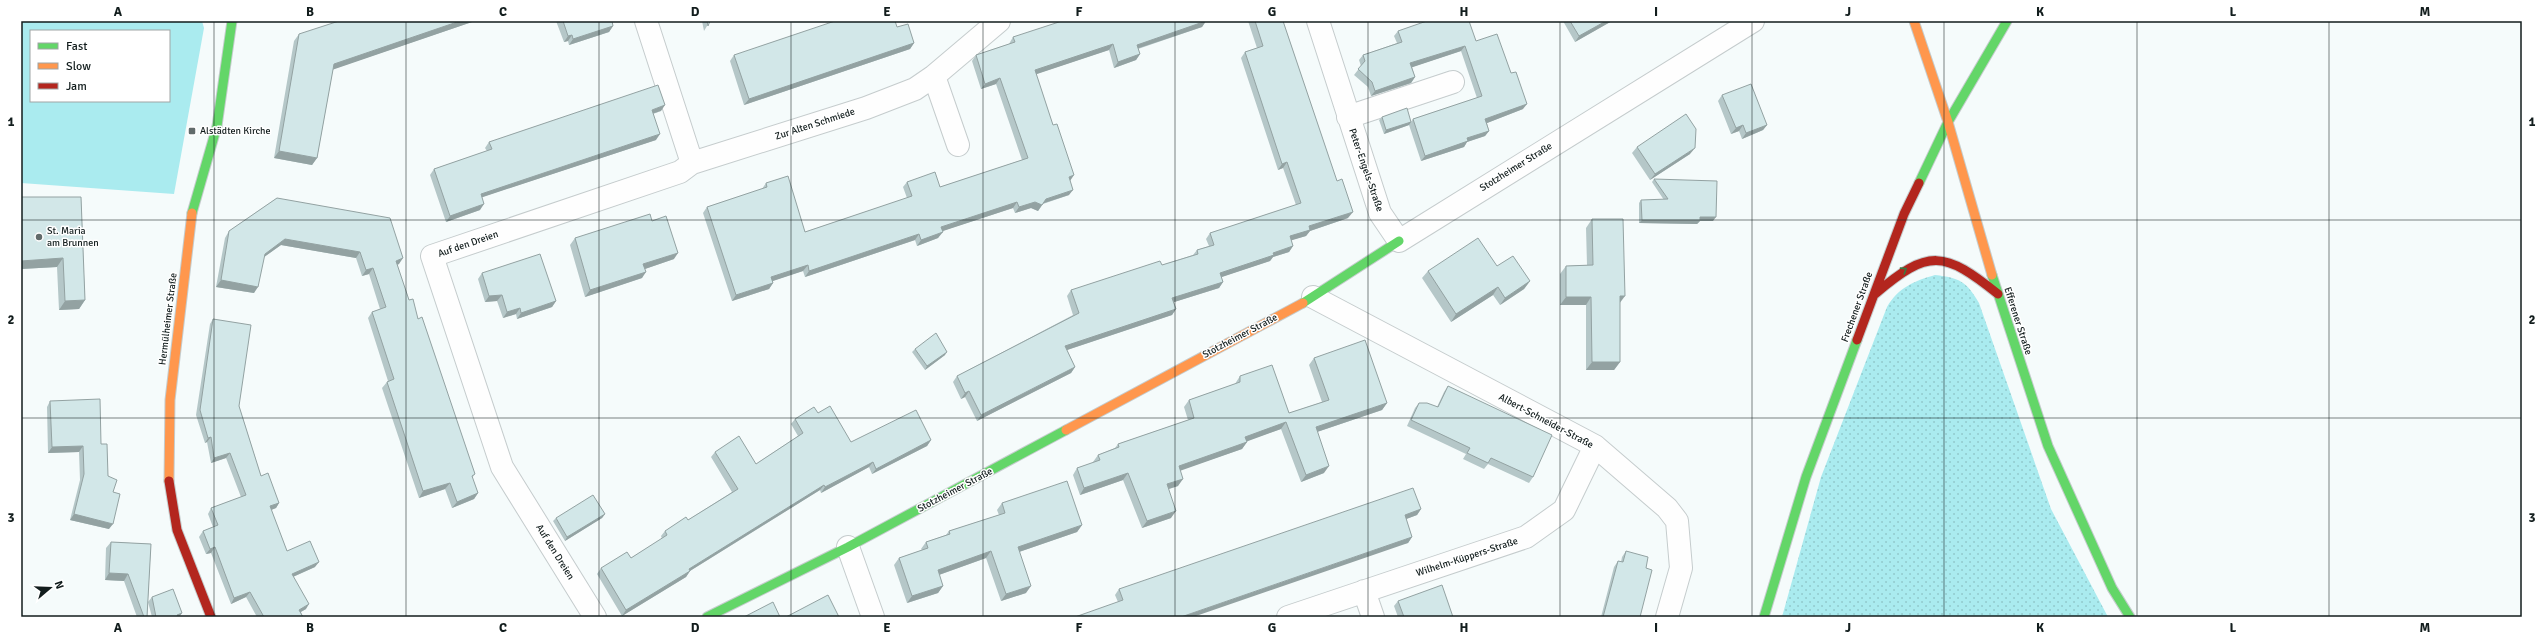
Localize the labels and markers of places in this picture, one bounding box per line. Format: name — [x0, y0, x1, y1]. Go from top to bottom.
place label: Alstädten Kirche — [200, 125, 271, 137]
marker: Alstädten Kirche — [187, 126, 197, 136]
place label: St. Maria am Brunnen — [47, 225, 99, 249]
marker: St. Maria am Brunnen — [34, 232, 44, 242]

